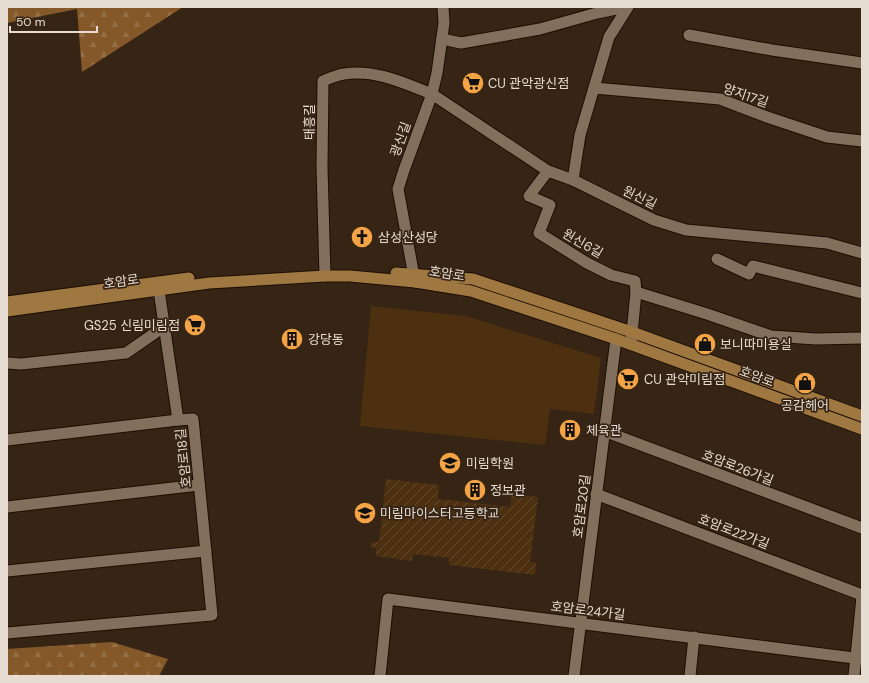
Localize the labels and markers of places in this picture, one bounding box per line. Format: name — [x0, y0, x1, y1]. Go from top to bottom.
supermarket icon: CU 관악광신점 — [460, 70, 486, 96]
place label: CU 관악광신점 — [488, 75, 569, 92]
church icon: 삼성산성당 — [349, 224, 375, 250]
place label: 삼성산성당 — [378, 229, 438, 246]
supermarket icon: GS25 신림미림점 — [182, 312, 208, 338]
place label: GS25 신림미림점 — [84, 317, 180, 334]
building icon: 강당동 — [279, 326, 305, 352]
place label: 강당동 — [308, 331, 344, 348]
shop icon: 보니따미용실 — [692, 331, 718, 357]
place label: 보니따미용실 — [720, 336, 792, 353]
supermarket icon: CU 관악미림점 — [615, 366, 641, 392]
shop icon: 공감헤어 — [792, 370, 818, 396]
place label: CU 관악미림점 — [644, 371, 725, 388]
place label: 공감헤어 — [781, 397, 829, 414]
building icon: 체육관 — [557, 417, 583, 443]
place label: 체육관 — [586, 422, 622, 439]
school or university icon: 미림학원 — [437, 450, 463, 476]
place label: 미림학원 — [466, 455, 514, 472]
building icon: 정보관 — [462, 477, 488, 503]
place label: 정보관 — [490, 482, 526, 499]
school or university icon: 미림마이스터고등학교 — [352, 500, 378, 526]
place label: 미림마이스터고등학교 — [380, 505, 500, 522]

